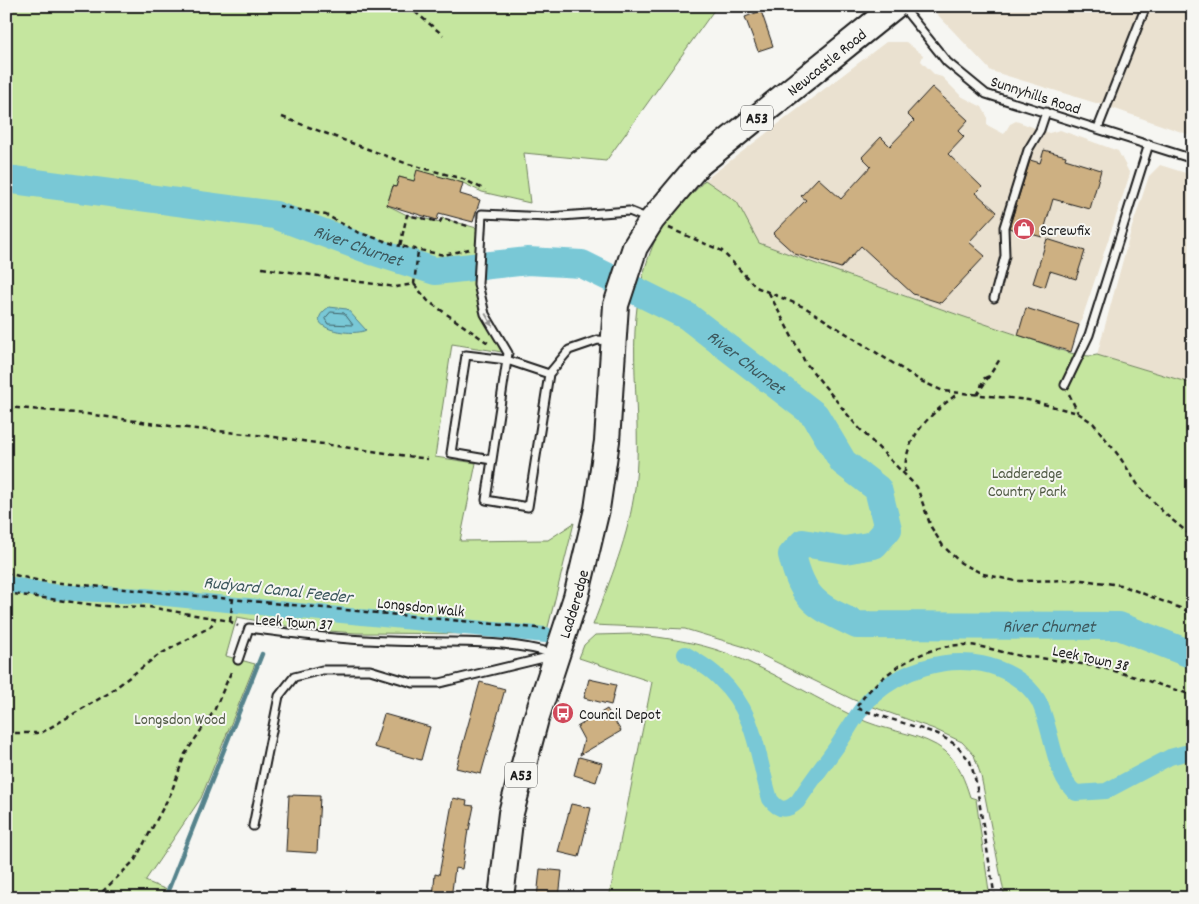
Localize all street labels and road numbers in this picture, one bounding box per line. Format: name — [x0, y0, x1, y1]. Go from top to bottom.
street label: Newcastle Road — [783, 24, 872, 103]
street label: Sunnyhills Road — [987, 71, 1083, 122]
road number: A53 — [741, 106, 773, 130]
street label: Ladderedge — [554, 568, 596, 642]
street label: Longsdon Walk — [376, 592, 465, 624]
street label: Leek Town 37 — [254, 609, 333, 638]
street label: Leek Town 38 — [1050, 640, 1131, 679]
road number: A53 — [505, 762, 537, 788]

